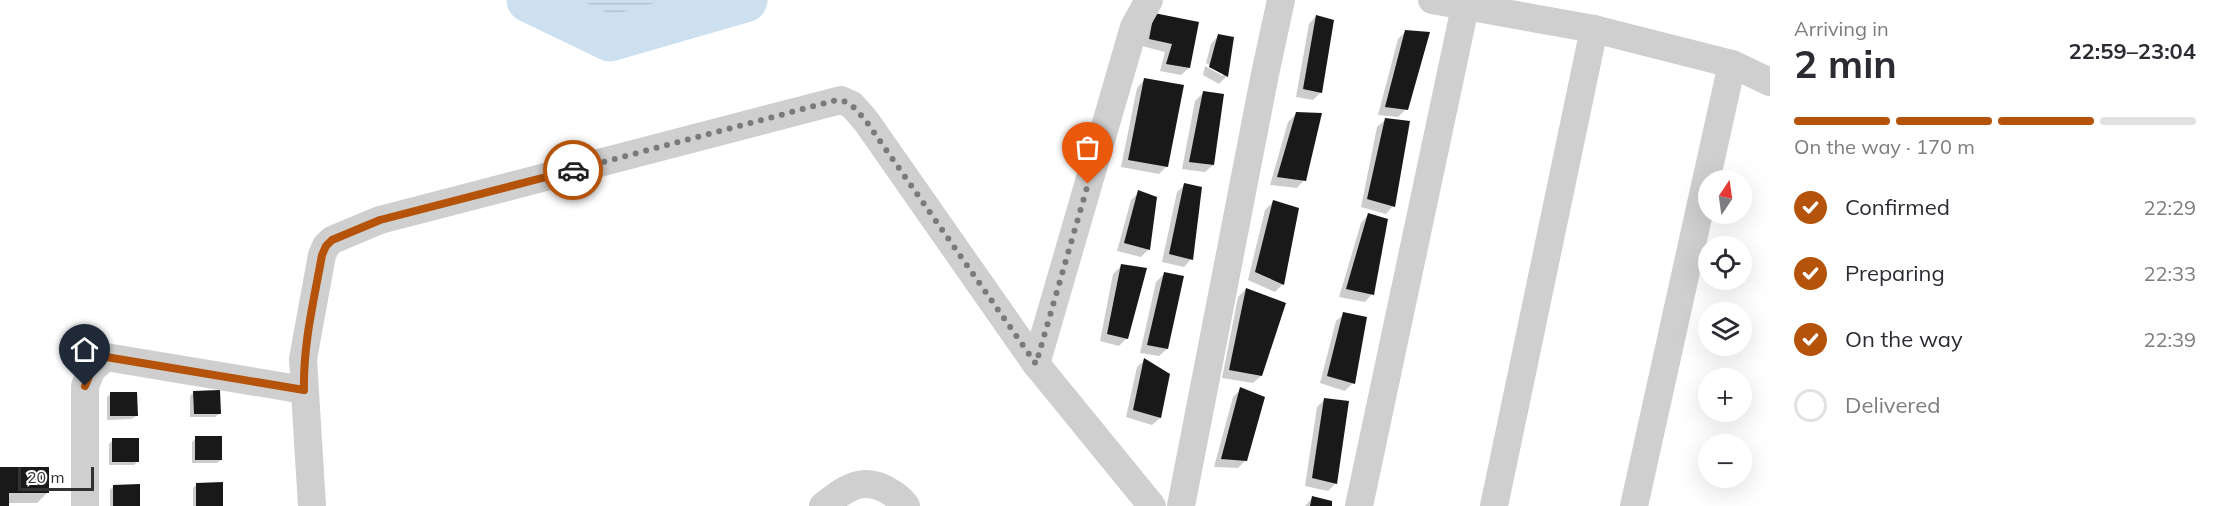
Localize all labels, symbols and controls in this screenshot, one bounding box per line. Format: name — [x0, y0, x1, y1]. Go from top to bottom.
text: Arriving in — [1794, 16, 1889, 41]
text: 22:59–23:04 — [2068, 37, 2196, 65]
text: 2 min — [1794, 39, 1897, 88]
pin — [1062, 122, 1113, 184]
icon: bag — [1071, 131, 1104, 164]
text: On the way · 170 m — [1794, 134, 1975, 159]
courier — [543, 140, 603, 200]
icon: car — [557, 154, 590, 187]
north arrow — [1698, 170, 1752, 224]
map controls — [1698, 170, 1752, 488]
icon: check — [1794, 191, 1827, 224]
text: Confirmed — [1845, 193, 1950, 221]
text: 22:29 — [2143, 195, 2196, 220]
button: locate — [1698, 236, 1752, 290]
icon: check — [1794, 257, 1827, 290]
text: Preparing — [1845, 259, 1945, 287]
text: 22:33 — [2143, 261, 2196, 286]
button: layers — [1698, 302, 1752, 356]
icon: check — [1794, 323, 1827, 356]
pin — [59, 324, 110, 386]
text: On the way — [1845, 325, 1963, 353]
text: 22:39 — [2143, 327, 2196, 352]
icon: home — [68, 333, 101, 366]
button: + — [1698, 368, 1752, 422]
text: Delivered — [1845, 391, 1940, 419]
button: − — [1698, 434, 1752, 488]
scale bar — [18, 464, 94, 492]
text: 20 m — [27, 467, 64, 487]

